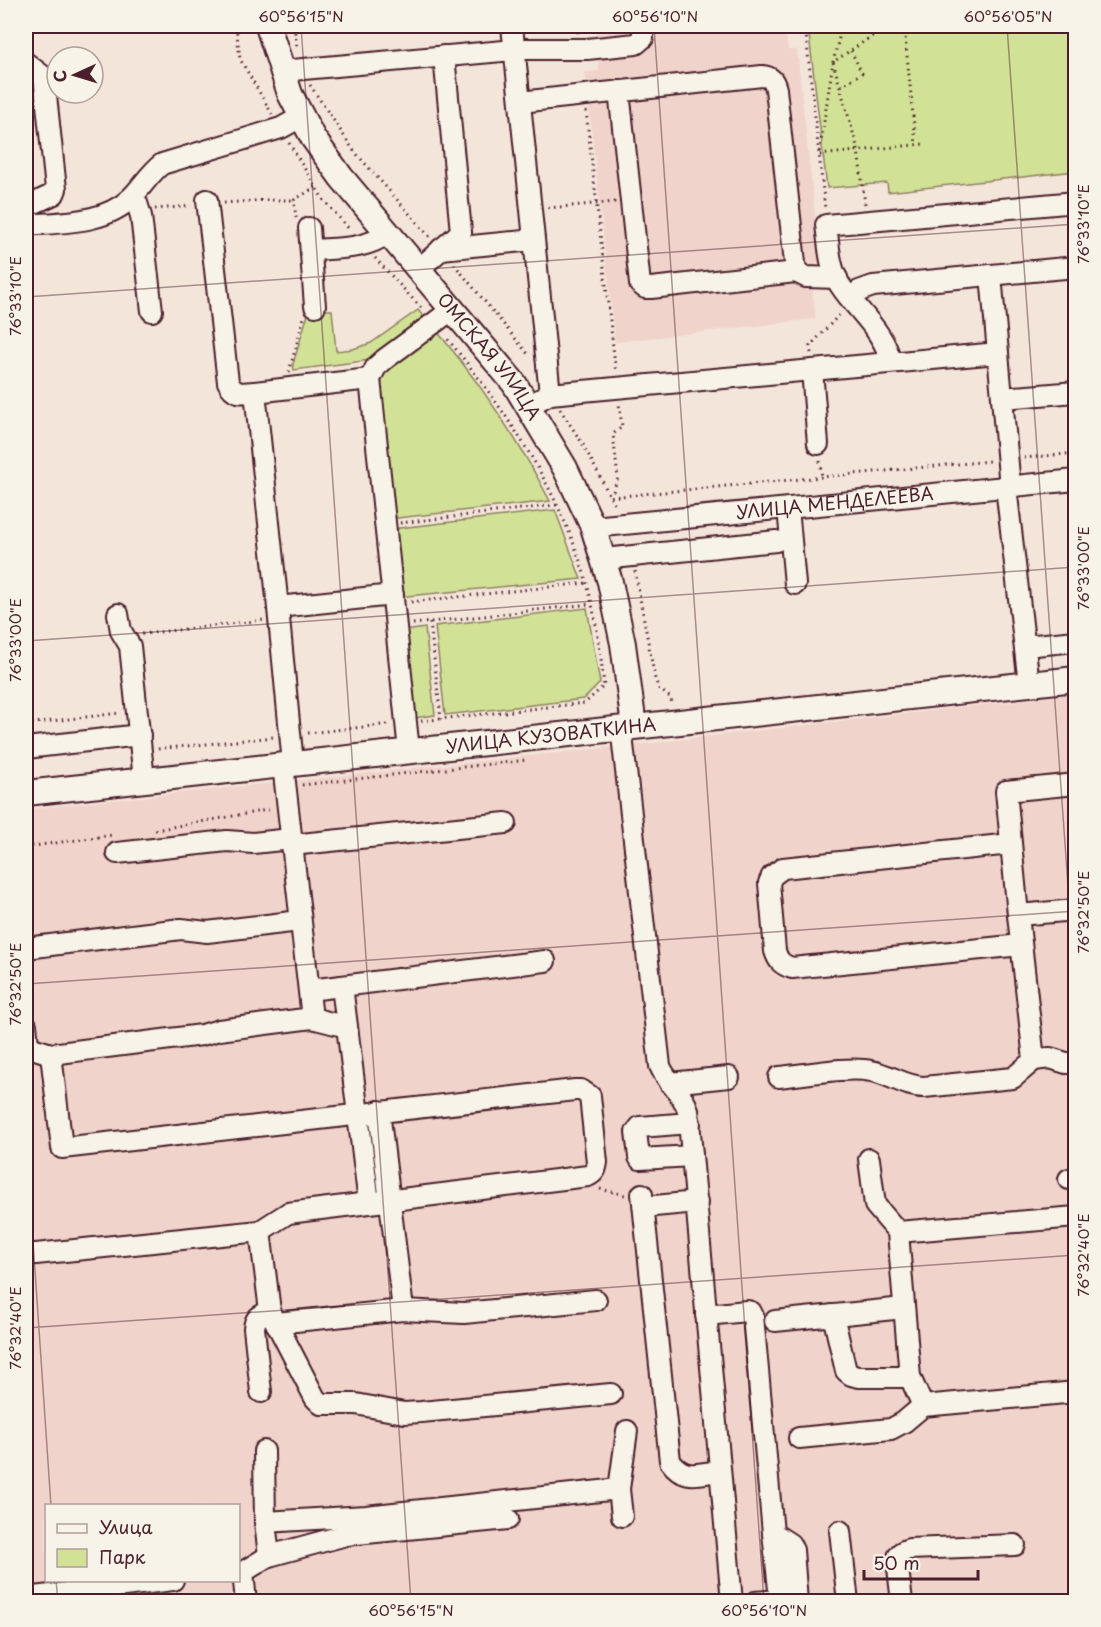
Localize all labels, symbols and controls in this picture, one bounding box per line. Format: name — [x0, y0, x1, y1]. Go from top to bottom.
text: 60°56'15"N — [258, 4, 344, 27]
text: 60°56'10"N — [612, 4, 698, 27]
text: 60°56'05"N — [963, 4, 1053, 27]
north arrow — [45, 45, 105, 105]
text: С — [47, 69, 71, 83]
text: 76°33'10"E — [1071, 184, 1094, 264]
text: 76°33'10"E — [3, 256, 26, 336]
street label: ОМСКАЯ УЛИЦА — [432, 286, 548, 425]
street label: УЛИЦА МЕНДЕЛЕЕВА — [735, 479, 935, 525]
text: 76°33'00"E — [1071, 526, 1094, 610]
text: 76°33'00"E — [3, 598, 26, 682]
street label: УЛИЦА КУЗОВАТКИНА — [444, 710, 658, 759]
text: 76°32'50"E — [1071, 870, 1094, 954]
text: 76°32'50"E — [3, 942, 26, 1026]
text: 76°32'40"E — [1071, 1213, 1094, 1297]
text: 76°32'40"E — [3, 1286, 26, 1370]
legend — [45, 1504, 240, 1582]
text: Улица — [99, 1513, 153, 1540]
text: Парк — [99, 1543, 146, 1570]
scale bar — [864, 1543, 978, 1581]
text: 50 m — [873, 1549, 920, 1576]
text: 60°56'15"N — [368, 1598, 454, 1621]
text: 60°56'10"N — [721, 1598, 807, 1621]

